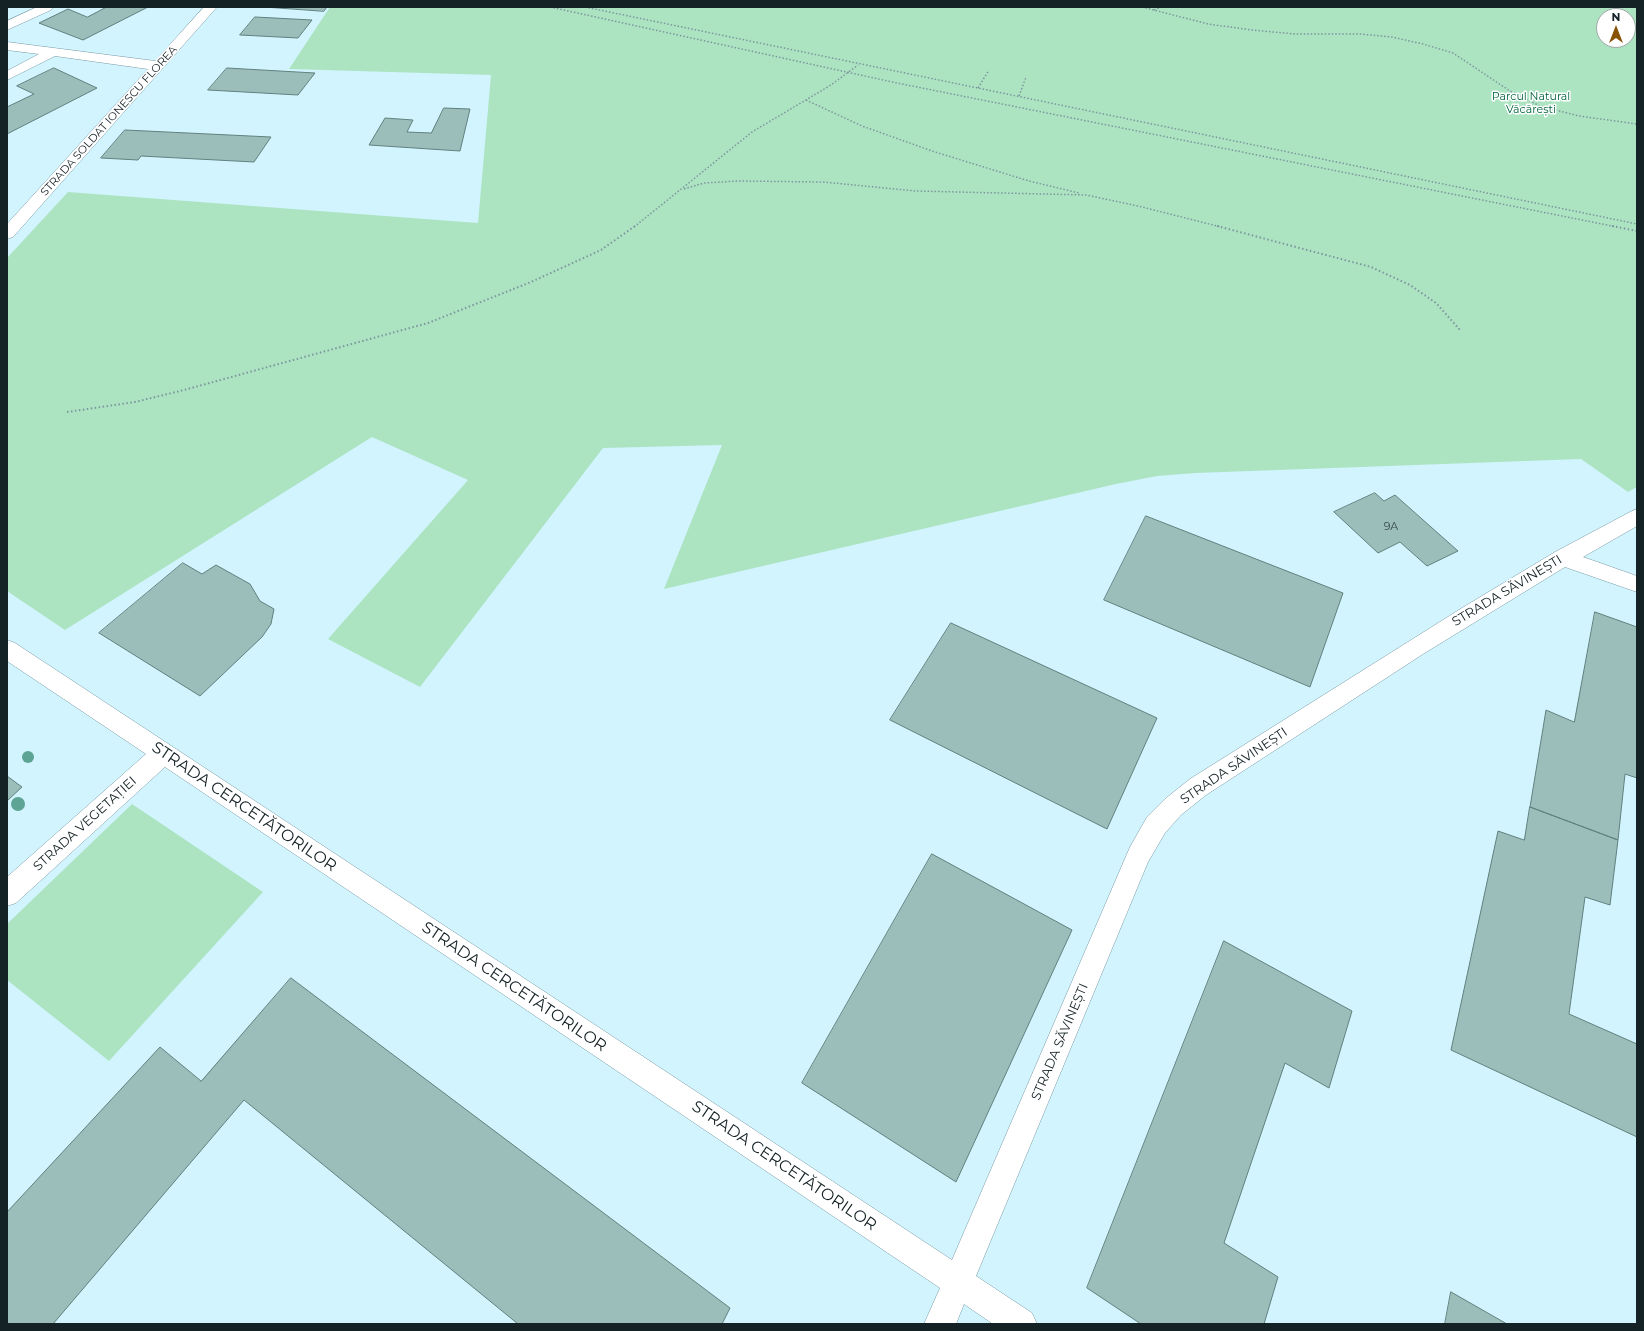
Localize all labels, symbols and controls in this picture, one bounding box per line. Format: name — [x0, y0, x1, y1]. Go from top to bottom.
north arrow — [1596, 8, 1636, 48]
text: N — [1612, 10, 1620, 24]
street label: STRADA SOLDAT IONESCU FLOREA — [38, 43, 180, 199]
park label: Parcul Natural Văcărești — [1492, 90, 1570, 116]
house number: 9A — [1384, 520, 1398, 534]
street label: STRADA SĂVINEȘTI — [1449, 552, 1565, 630]
street label: STRADA SĂVINEȘTI — [1178, 724, 1290, 808]
street label: STRADA CERCETĂTORILOR — [148, 738, 340, 876]
street label: STRADA VEGETAȚIEI — [30, 774, 140, 874]
street label: STRADA CERCETĂTORILOR — [418, 918, 610, 1056]
street label: STRADA SĂVINEȘTI — [1028, 981, 1092, 1103]
street label: STRADA CERCETĂTORILOR — [688, 1097, 880, 1235]

